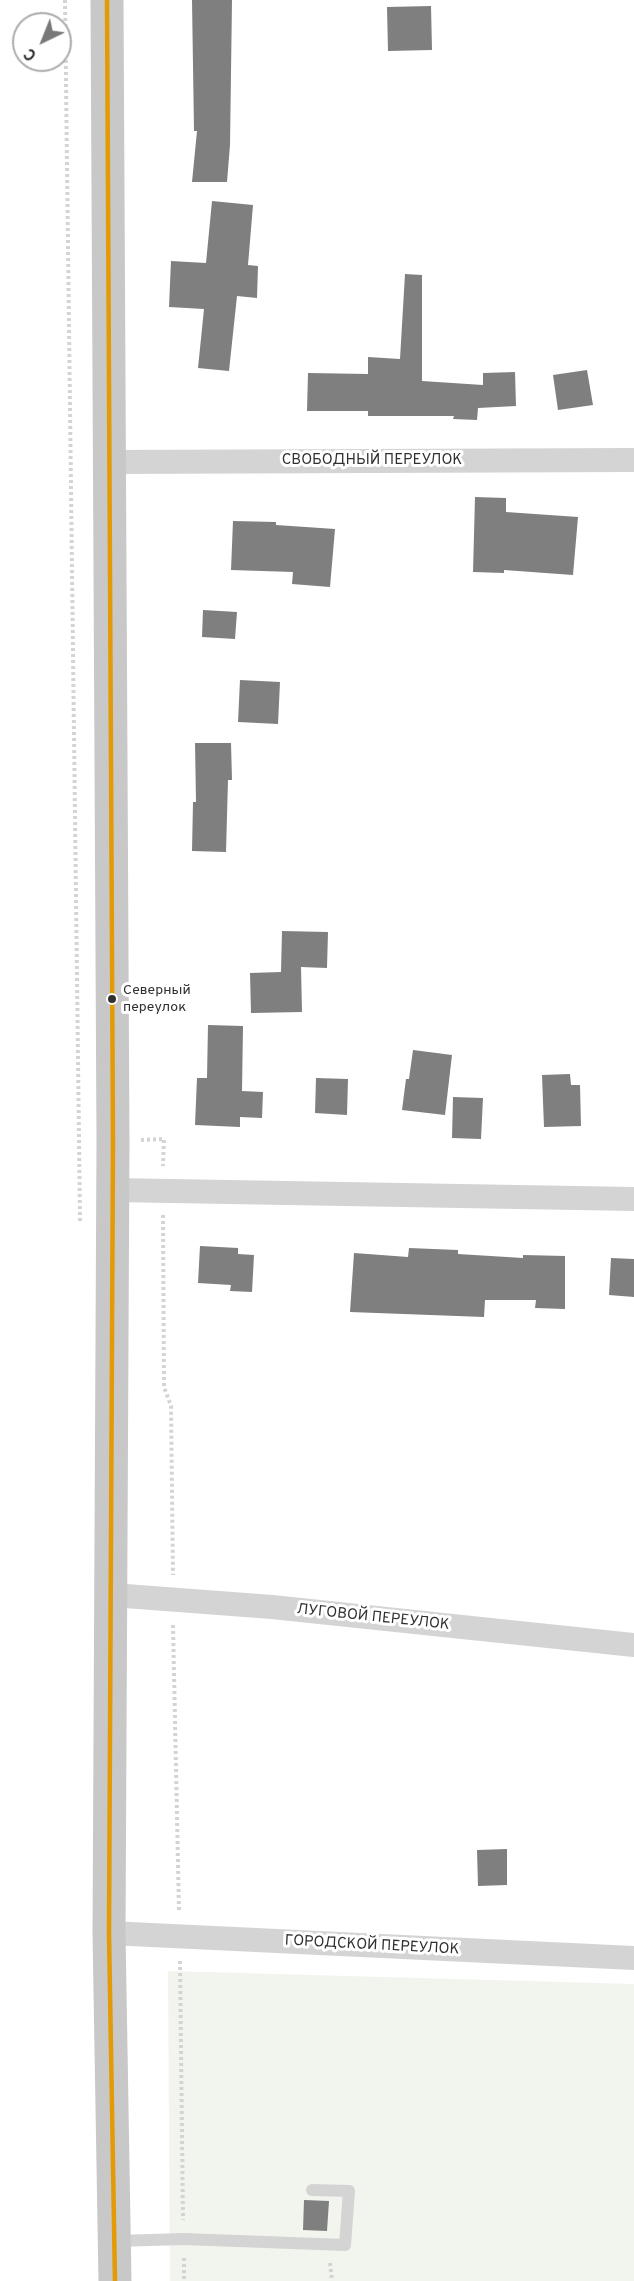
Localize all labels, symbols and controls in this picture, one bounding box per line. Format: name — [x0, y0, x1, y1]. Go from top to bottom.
north arrow — [12, 12, 72, 72]
text: С — [21, 43, 42, 64]
street label: СВОБОДНЫЙ ПЕРЕУЛОК — [282, 452, 462, 470]
place label: Северный переулок — [123, 983, 191, 1016]
marker: Северный переулок — [106, 993, 118, 1005]
street label: ЛУГОВОЙ ПЕРЕУЛОК — [296, 1601, 450, 1635]
street label: ГОРОДСКОЙ ПЕРЕУЛОК — [284, 1932, 460, 1960]

